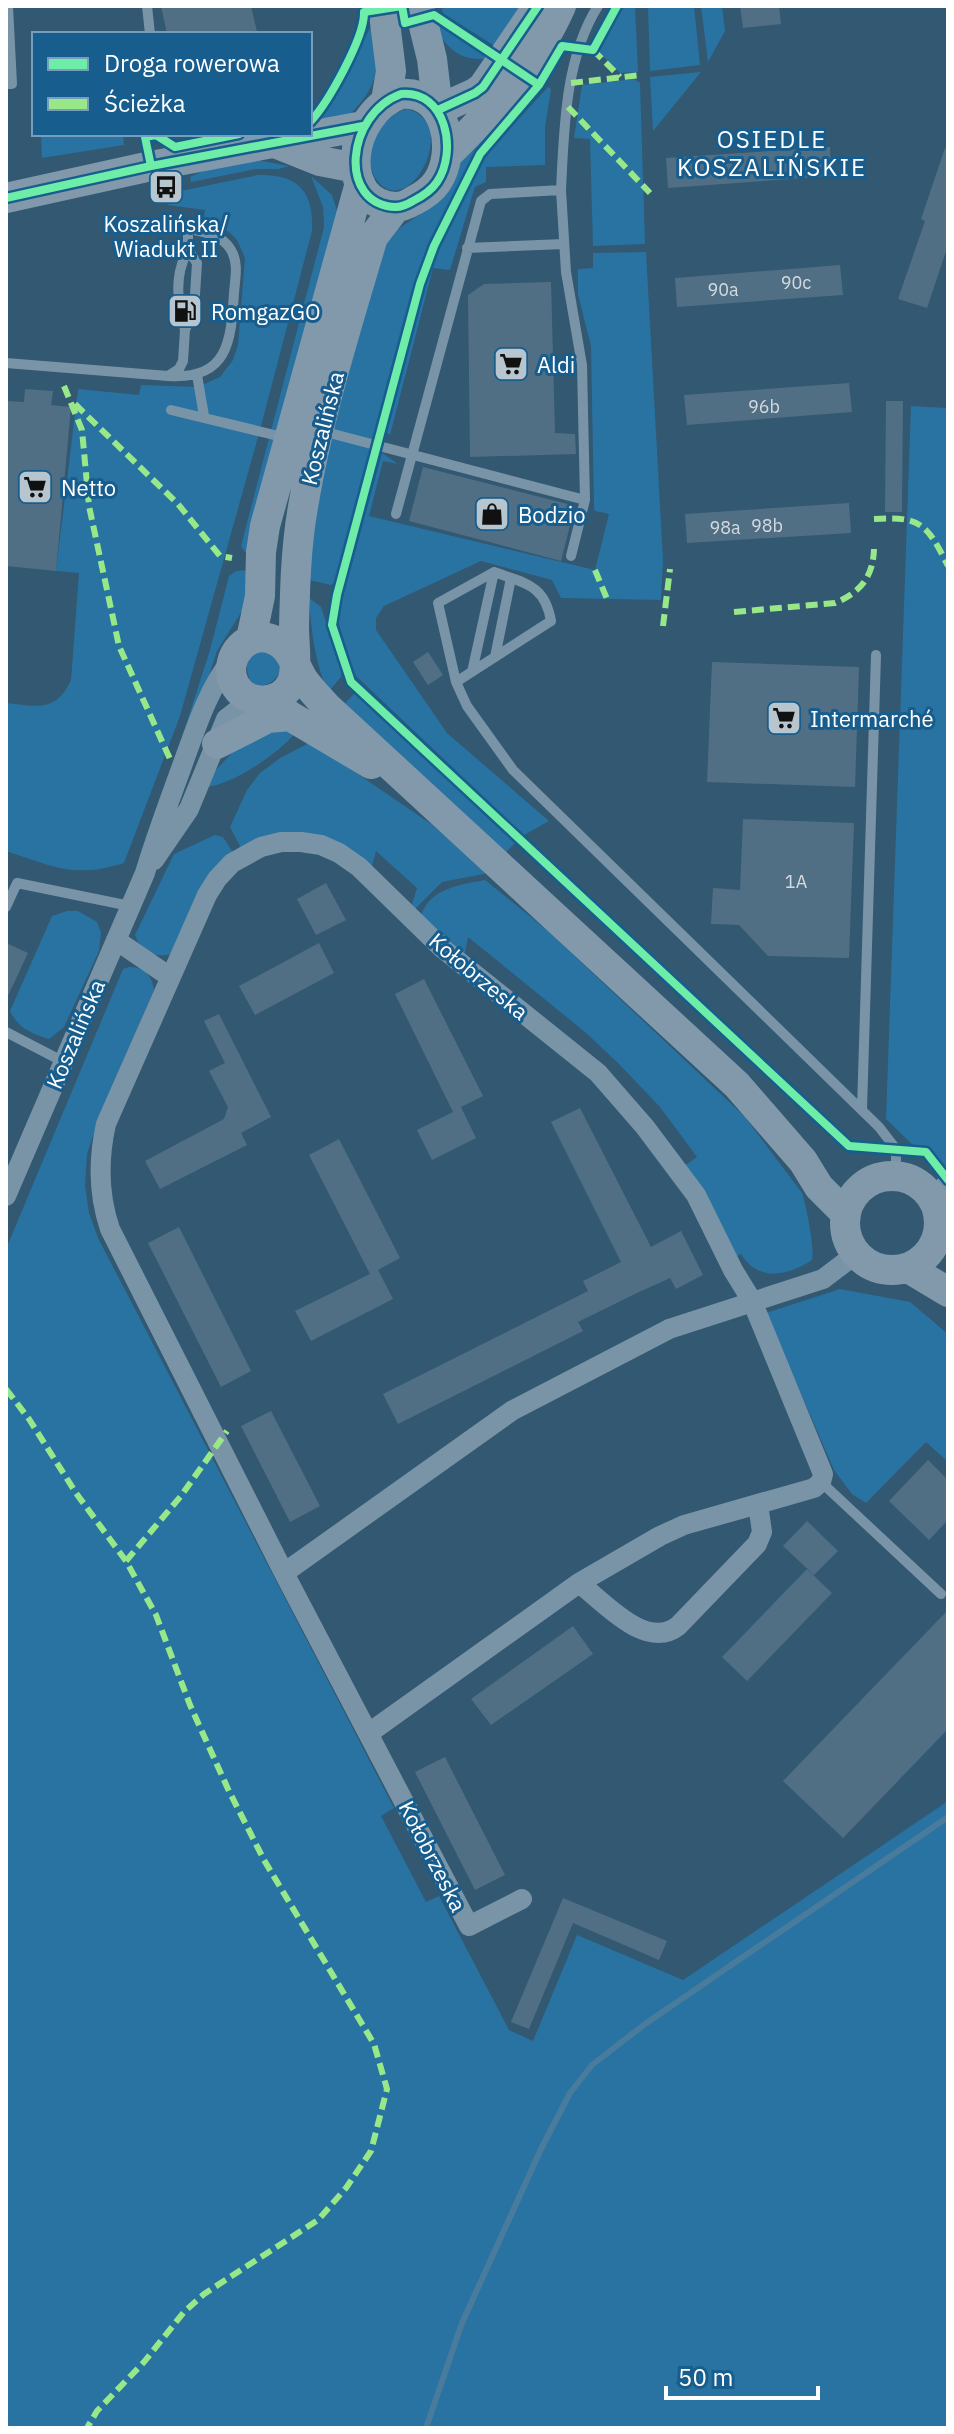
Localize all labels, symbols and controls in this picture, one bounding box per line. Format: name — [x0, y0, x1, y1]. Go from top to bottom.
legend — [32, 32, 312, 136]
text: Droga rowerowa — [104, 47, 280, 79]
text: Ścieżka — [104, 87, 186, 119]
district label: OSIEDLE KOSZALIŃSKIE — [677, 123, 867, 183]
bus stop icon: Koszalińska/ Wiadukt II — [147, 168, 185, 206]
place label: Koszalińska/ Wiadukt II — [104, 209, 228, 263]
house number: 90c — [781, 271, 811, 294]
house number: 90a — [707, 278, 739, 301]
fuel station icon: RomgazGO — [166, 292, 204, 330]
place label: RomgazGO — [211, 297, 321, 326]
supermarket icon: Aldi — [492, 345, 530, 383]
place label: Aldi — [537, 350, 575, 379]
street label: Koszalińska — [294, 368, 350, 488]
house number: 96b — [748, 395, 780, 418]
supermarket icon: Netto — [16, 468, 54, 506]
place label: Netto — [61, 473, 116, 502]
shop icon: Bodzio — [473, 495, 511, 533]
place label: Bodzio — [518, 500, 585, 529]
house number: 98b — [751, 514, 783, 537]
house number: 98a — [709, 516, 741, 539]
supermarket icon: Intermarché — [765, 699, 803, 737]
place label: Intermarché — [810, 704, 934, 733]
house number: 1A — [785, 870, 808, 893]
street label: Kołobrzeska — [423, 926, 535, 1026]
street label: Koszalińska — [39, 975, 111, 1093]
street label: Kołobrzeska — [393, 1796, 473, 1917]
scale bar — [666, 2350, 818, 2400]
text: 50 m — [678, 2361, 733, 2393]

